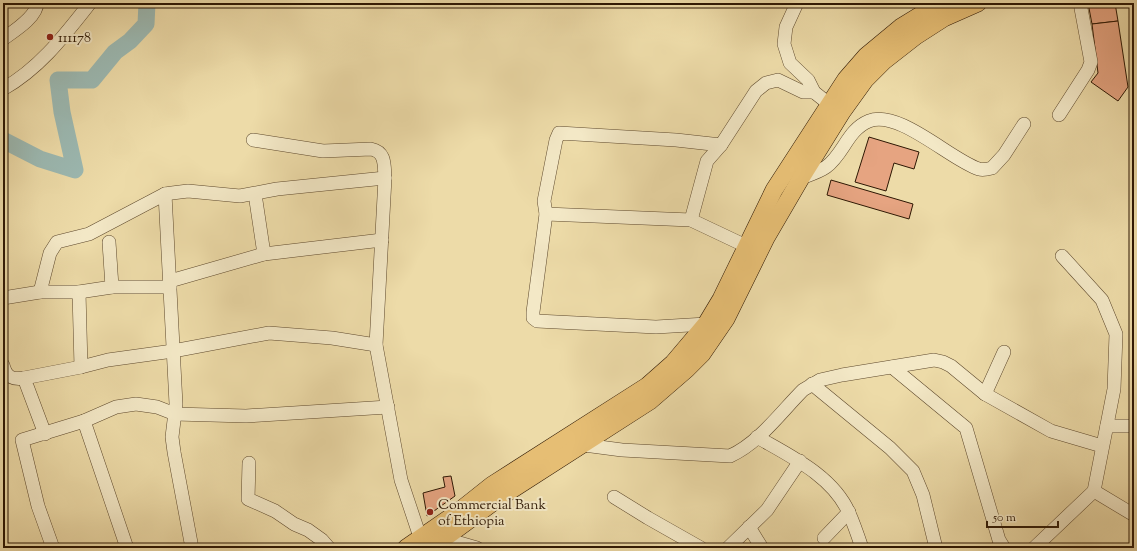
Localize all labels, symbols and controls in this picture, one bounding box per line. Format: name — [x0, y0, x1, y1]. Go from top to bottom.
place label: 111178 — [58, 29, 91, 49]
marker: 111178 — [45, 32, 55, 42]
place label: Commercial Bank of Ethiopia — [438, 496, 547, 532]
scale bar — [987, 503, 1058, 529]
marker: Commercial Bank of Ethiopia — [425, 507, 435, 517]
text: 50 m — [992, 509, 1016, 527]

